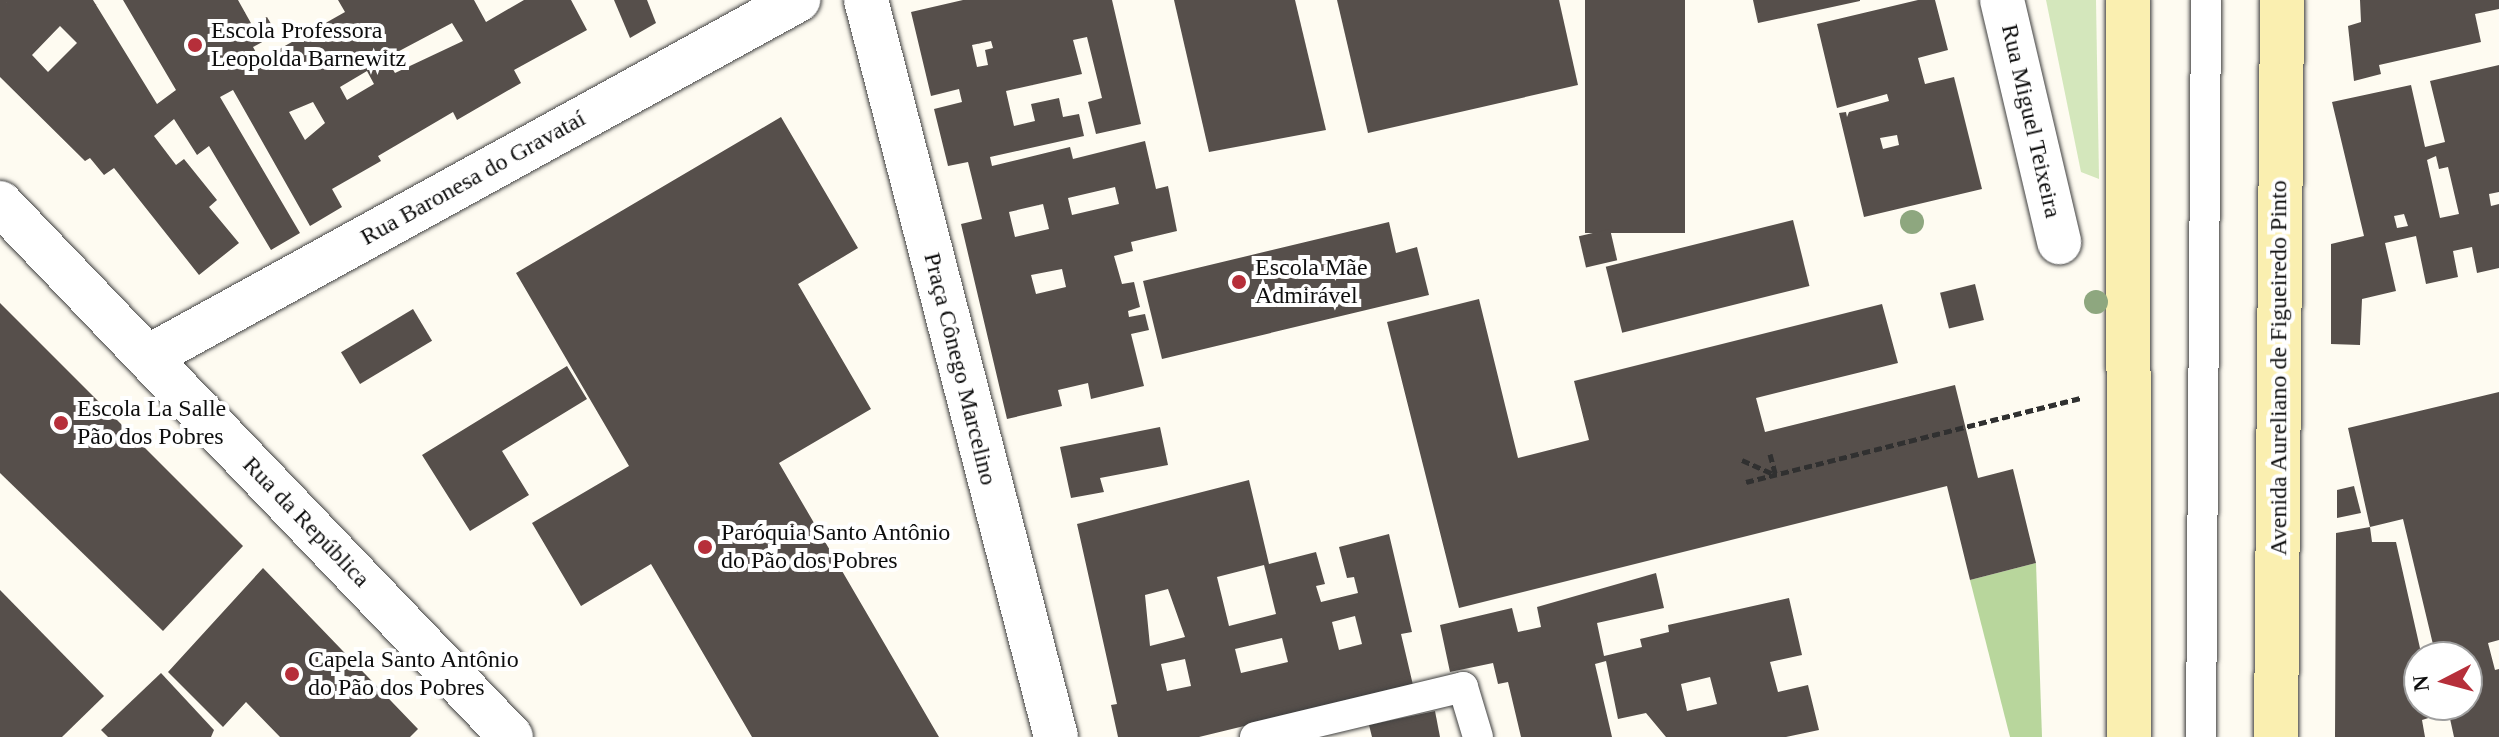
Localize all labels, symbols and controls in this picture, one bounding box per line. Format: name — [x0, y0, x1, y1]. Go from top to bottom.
place label: Escola Professora Leopolda Barnewitz — [211, 17, 406, 73]
street label: Rua Miguel Teixeira — [1995, 21, 2067, 221]
marker: Escola Professora Leopolda Barnewitz — [186, 36, 204, 54]
street label: Rua Baronesa do Gravataí — [356, 104, 590, 252]
street label: Avenida Aureliano de Figueiredo Pinto — [2265, 180, 2293, 556]
street label: Praça Cônego Marcelino — [917, 250, 1003, 488]
place label: Escola Mãe Admirável — [1255, 254, 1368, 310]
marker: Escola Mãe Admirável — [1230, 273, 1248, 291]
place label: Escola La Salle Pão dos Pobres — [77, 395, 226, 451]
marker: Escola La Salle Pão dos Pobres — [52, 414, 70, 432]
street label: Rua da República — [236, 451, 376, 593]
place label: Paróquia Santo Antônio do Pão dos Pobres — [721, 519, 952, 575]
marker: Paróquia Santo Antônio do Pão dos Pobres — [696, 538, 714, 556]
north arrow — [2403, 641, 2483, 721]
place label: Capela Santo Antônio do Pão dos Pobres — [308, 646, 520, 702]
marker: Capela Santo Antônio do Pão dos Pobres — [283, 665, 301, 683]
text: N — [2407, 674, 2434, 693]

